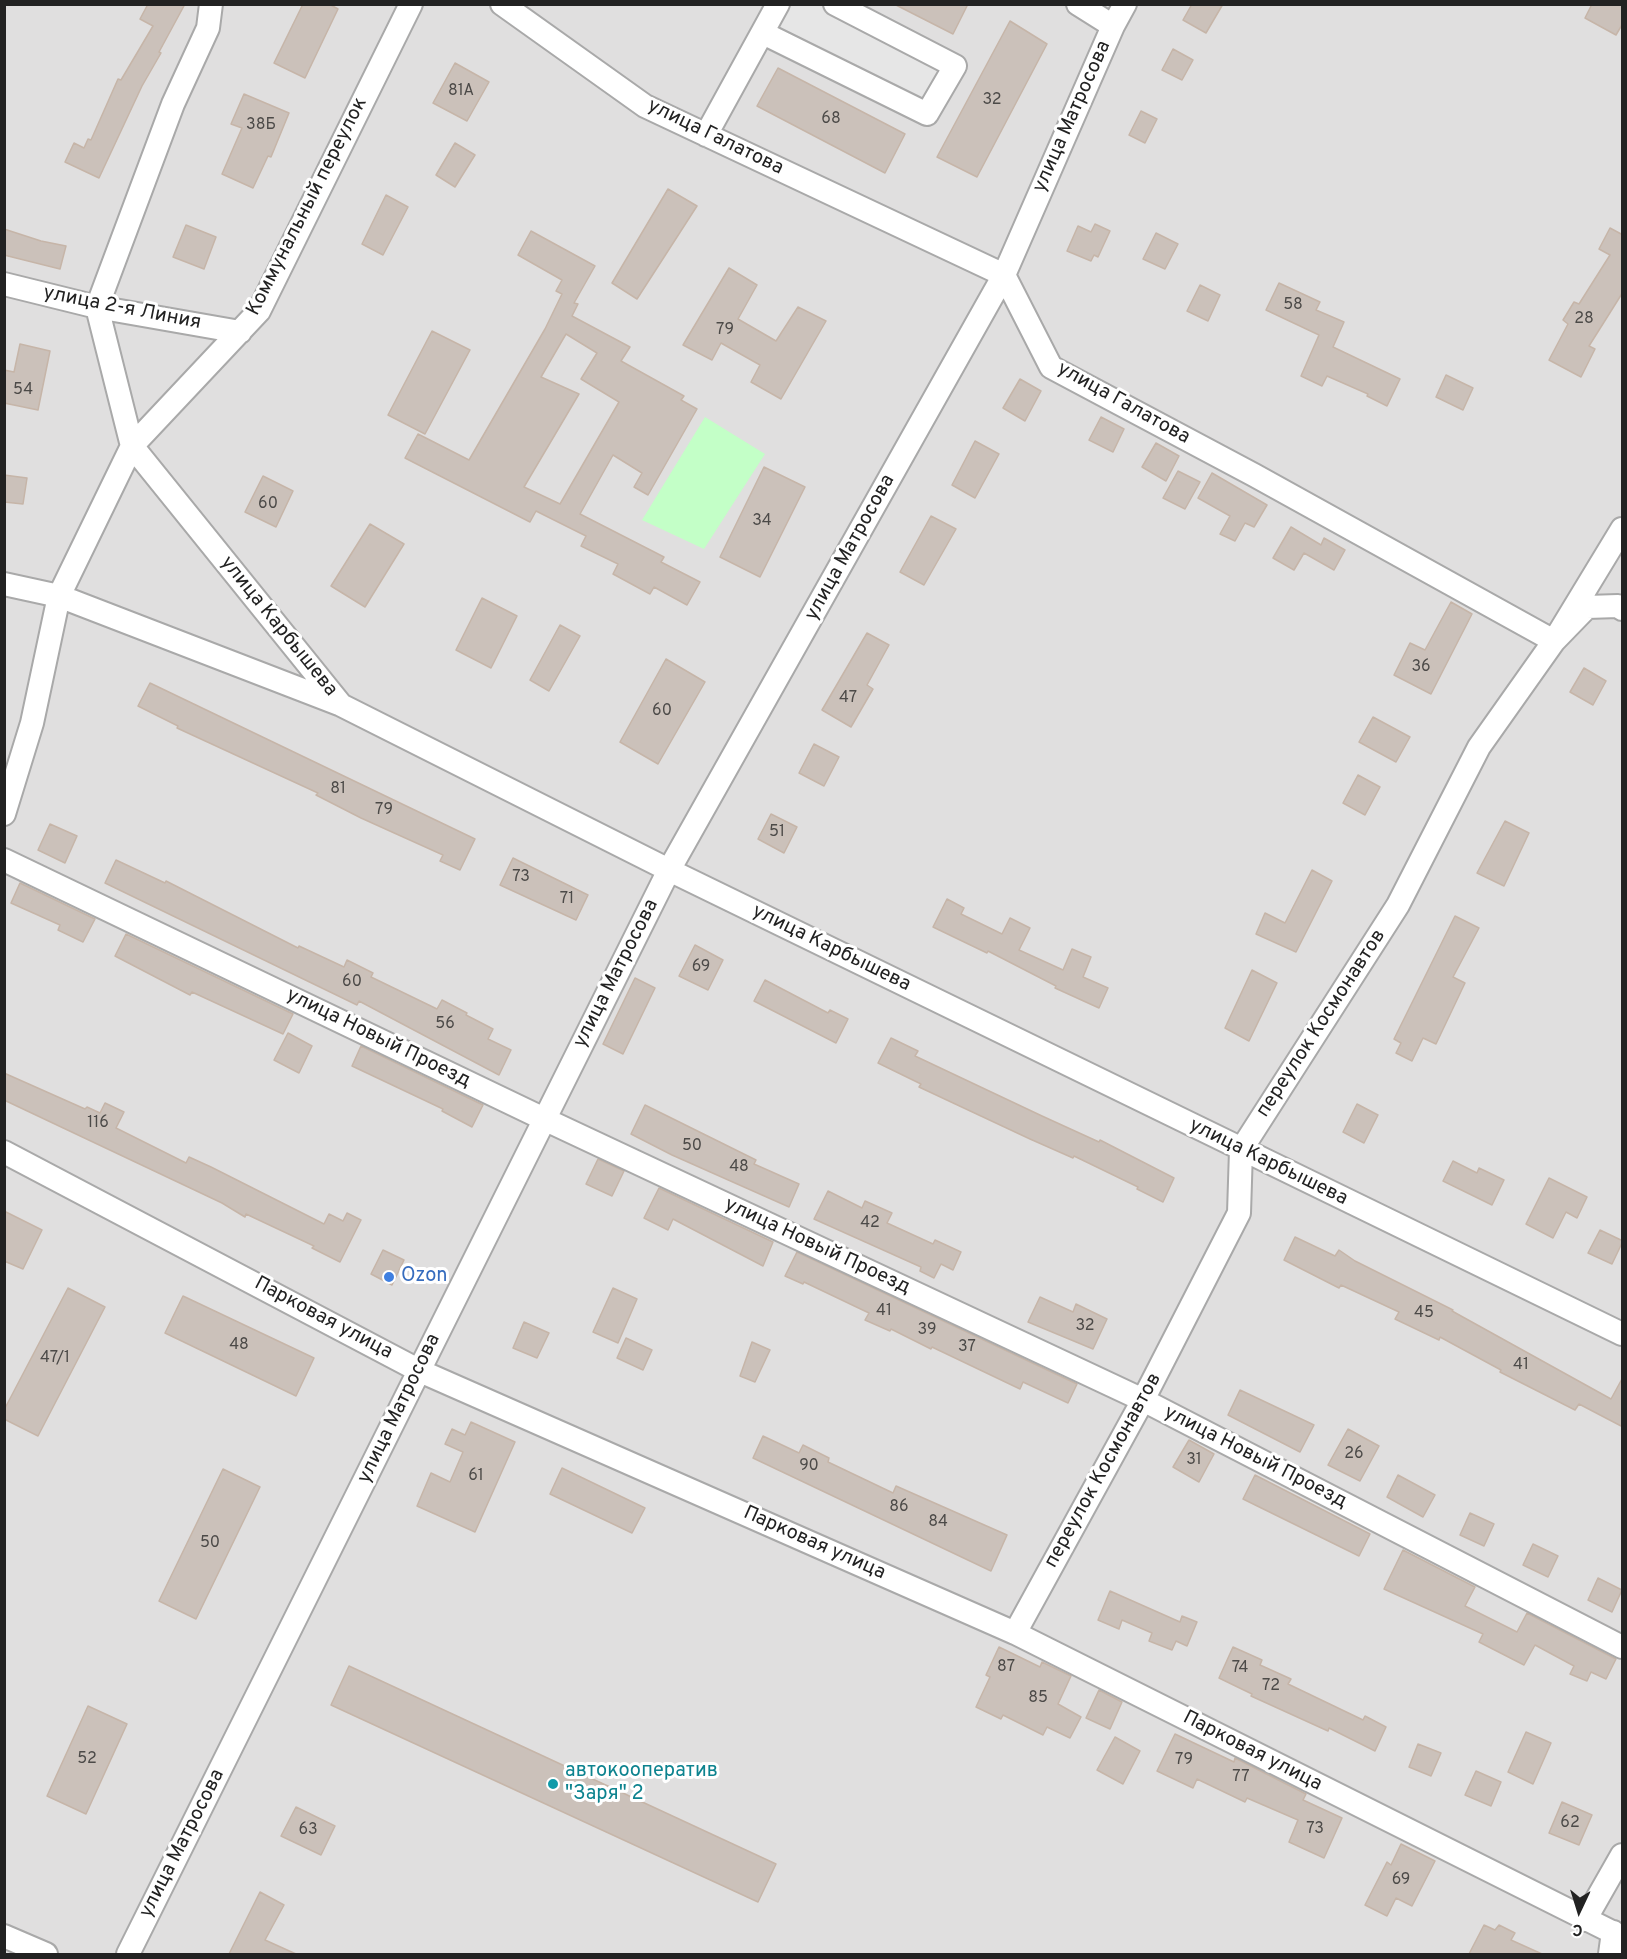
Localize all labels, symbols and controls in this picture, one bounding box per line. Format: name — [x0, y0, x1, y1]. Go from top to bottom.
street label: улица Матросова — [1029, 37, 1117, 197]
house number: 81А — [448, 82, 474, 102]
house number: 32 — [982, 91, 1002, 111]
street label: Коммунальный переулок — [242, 94, 374, 320]
street label: улица Галатова — [643, 95, 787, 181]
house number: 68 — [821, 110, 841, 130]
house number: 38Б — [246, 116, 276, 136]
street label: улица 2-я Линия — [41, 282, 203, 336]
house number: 58 — [1283, 296, 1303, 316]
house number: 28 — [1574, 310, 1594, 330]
house number: 79 — [716, 321, 734, 341]
street label: улица Галатова — [1052, 358, 1194, 450]
house number: 54 — [13, 381, 33, 401]
street label: улица Матросова — [801, 471, 901, 625]
house number: 60 — [258, 495, 278, 515]
house number: 34 — [752, 512, 772, 532]
street label: улица Карбышева — [214, 552, 342, 702]
house number: 36 — [1411, 658, 1431, 678]
house number: 47 — [839, 689, 857, 709]
house number: 60 — [652, 702, 672, 722]
house number: 81 — [330, 780, 346, 800]
house number: 79 — [375, 801, 393, 821]
house number: 51 — [769, 823, 785, 843]
house number: 73 — [512, 868, 530, 888]
house number: 71 — [560, 890, 574, 910]
street label: улица Матросова — [569, 896, 665, 1052]
street label: улица Карбышева — [748, 900, 914, 998]
street label: переулок Космонавтов — [1252, 926, 1392, 1122]
house number: 69 — [692, 958, 710, 978]
house number: 60 — [342, 973, 362, 993]
street label: улица Новый Проезд — [282, 984, 474, 1094]
house number: 56 — [435, 1015, 455, 1035]
house number: 116 — [87, 1114, 109, 1134]
street label: улица Карбышева — [1185, 1114, 1351, 1212]
house number: 50 — [682, 1137, 702, 1157]
house number: 48 — [729, 1158, 749, 1178]
street label: улица Новый Проезд — [720, 1193, 914, 1301]
house number: 42 — [860, 1214, 880, 1234]
place label: Ozon — [401, 1265, 447, 1289]
marker: Ozon — [382, 1270, 396, 1284]
street label: Парковая улица — [250, 1272, 396, 1366]
house number: 41 — [876, 1302, 892, 1322]
house number: 45 — [1414, 1304, 1434, 1324]
house number: 32 — [1075, 1317, 1095, 1337]
house number: 39 — [918, 1321, 936, 1341]
street label: улица Матросова — [353, 1330, 447, 1488]
house number: 48 — [229, 1336, 249, 1356]
house number: 37 — [958, 1338, 976, 1358]
house number: 47/1 — [40, 1349, 70, 1369]
house number: 41 — [1513, 1356, 1529, 1376]
street label: переулок Космонавтов — [1040, 1369, 1168, 1573]
street label: улица Новый Проезд — [1159, 1401, 1351, 1515]
house number: 26 — [1344, 1445, 1364, 1465]
house number: 31 — [1186, 1451, 1202, 1471]
house number: 90 — [799, 1457, 819, 1477]
house number: 61 — [468, 1467, 484, 1487]
house number: 86 — [889, 1498, 909, 1518]
street label: Парковая улица — [739, 1502, 889, 1586]
house number: 84 — [928, 1513, 948, 1533]
house number: 50 — [200, 1534, 220, 1554]
house number: 87 — [997, 1658, 1015, 1678]
house number: 74 — [1232, 1659, 1248, 1679]
house number: 72 — [1262, 1677, 1280, 1697]
house number: 85 — [1028, 1689, 1048, 1709]
street label: Парковая улица — [1178, 1707, 1326, 1797]
house number: 52 — [77, 1750, 97, 1770]
house number: 79 — [1175, 1751, 1193, 1771]
place label: автокооператив "Заря" 2 — [565, 1760, 718, 1807]
street label: улица Матросова — [135, 1766, 231, 1922]
house number: 77 — [1232, 1768, 1250, 1788]
marker: автокооператив "Заря" 2 — [546, 1777, 560, 1791]
house number: 62 — [1560, 1814, 1580, 1834]
house number: 73 — [1306, 1820, 1324, 1840]
house number: 63 — [298, 1821, 318, 1841]
house number: 69 — [1392, 1871, 1410, 1891]
north arrow — [1549, 1881, 1609, 1941]
text: С — [1572, 1919, 1584, 1939]

